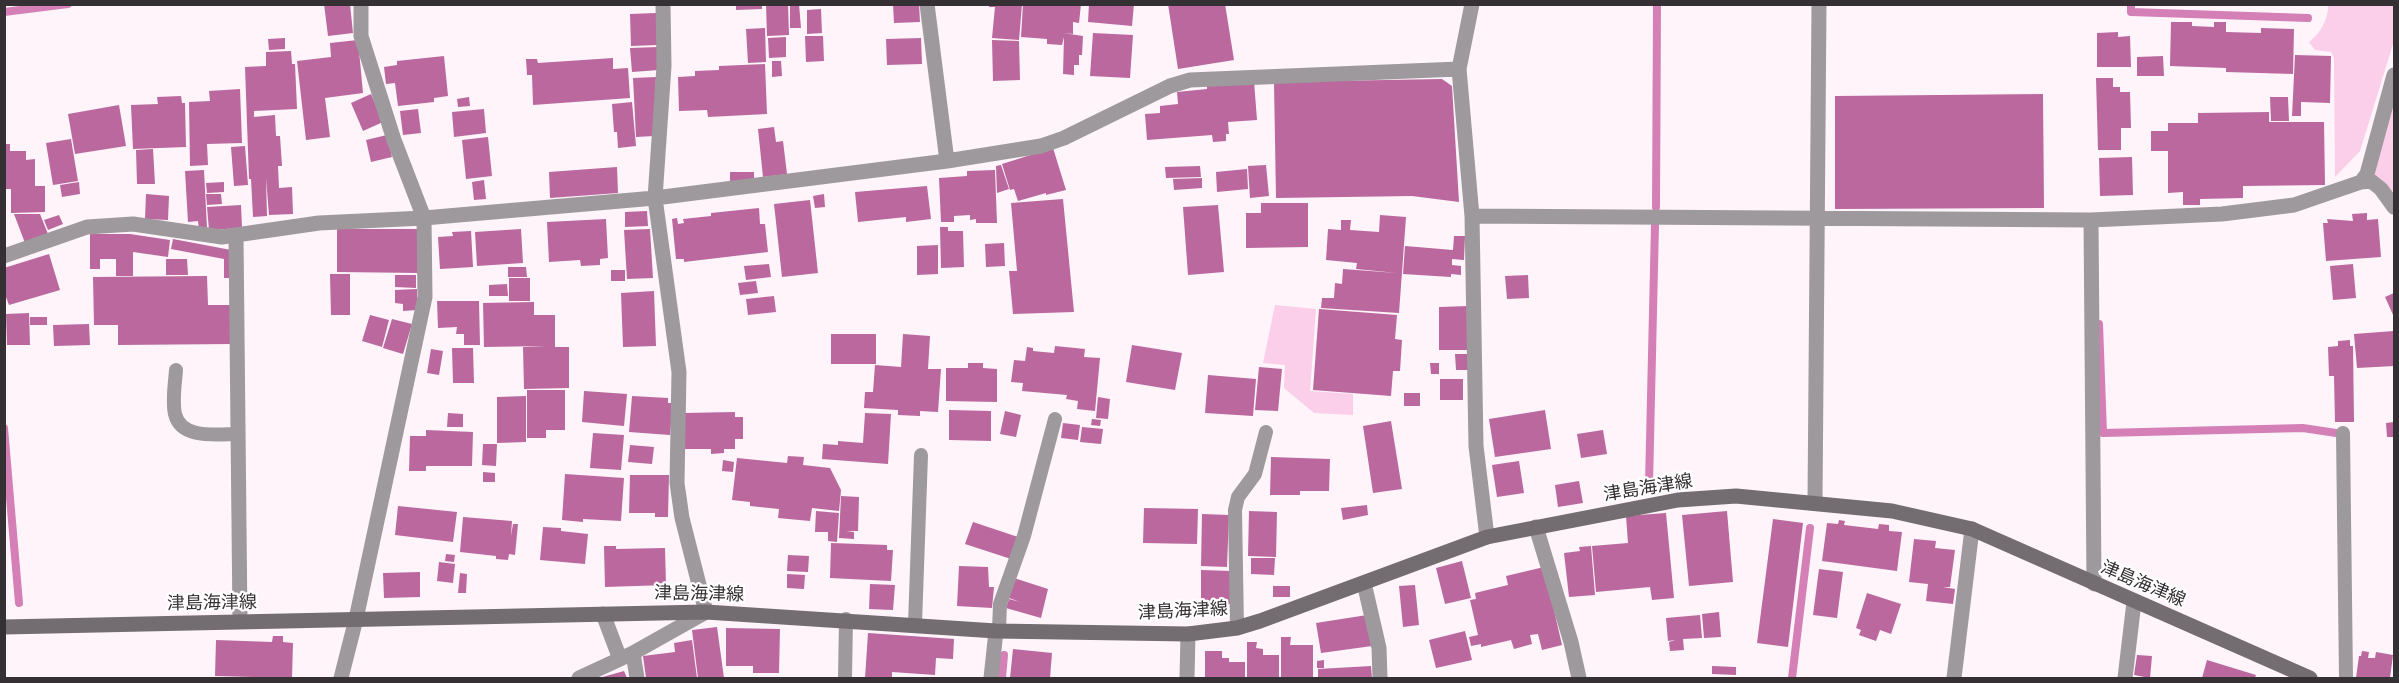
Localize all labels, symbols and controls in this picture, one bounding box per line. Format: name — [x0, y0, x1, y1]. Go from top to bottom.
street label: 津島海津線 — [1602, 470, 1694, 506]
street label: 津島海津線 — [2097, 556, 2189, 612]
street label: 津島海津線 — [654, 582, 744, 606]
street label: 津島海津線 — [167, 591, 257, 615]
street label: 津島海津線 — [1137, 598, 1229, 624]

